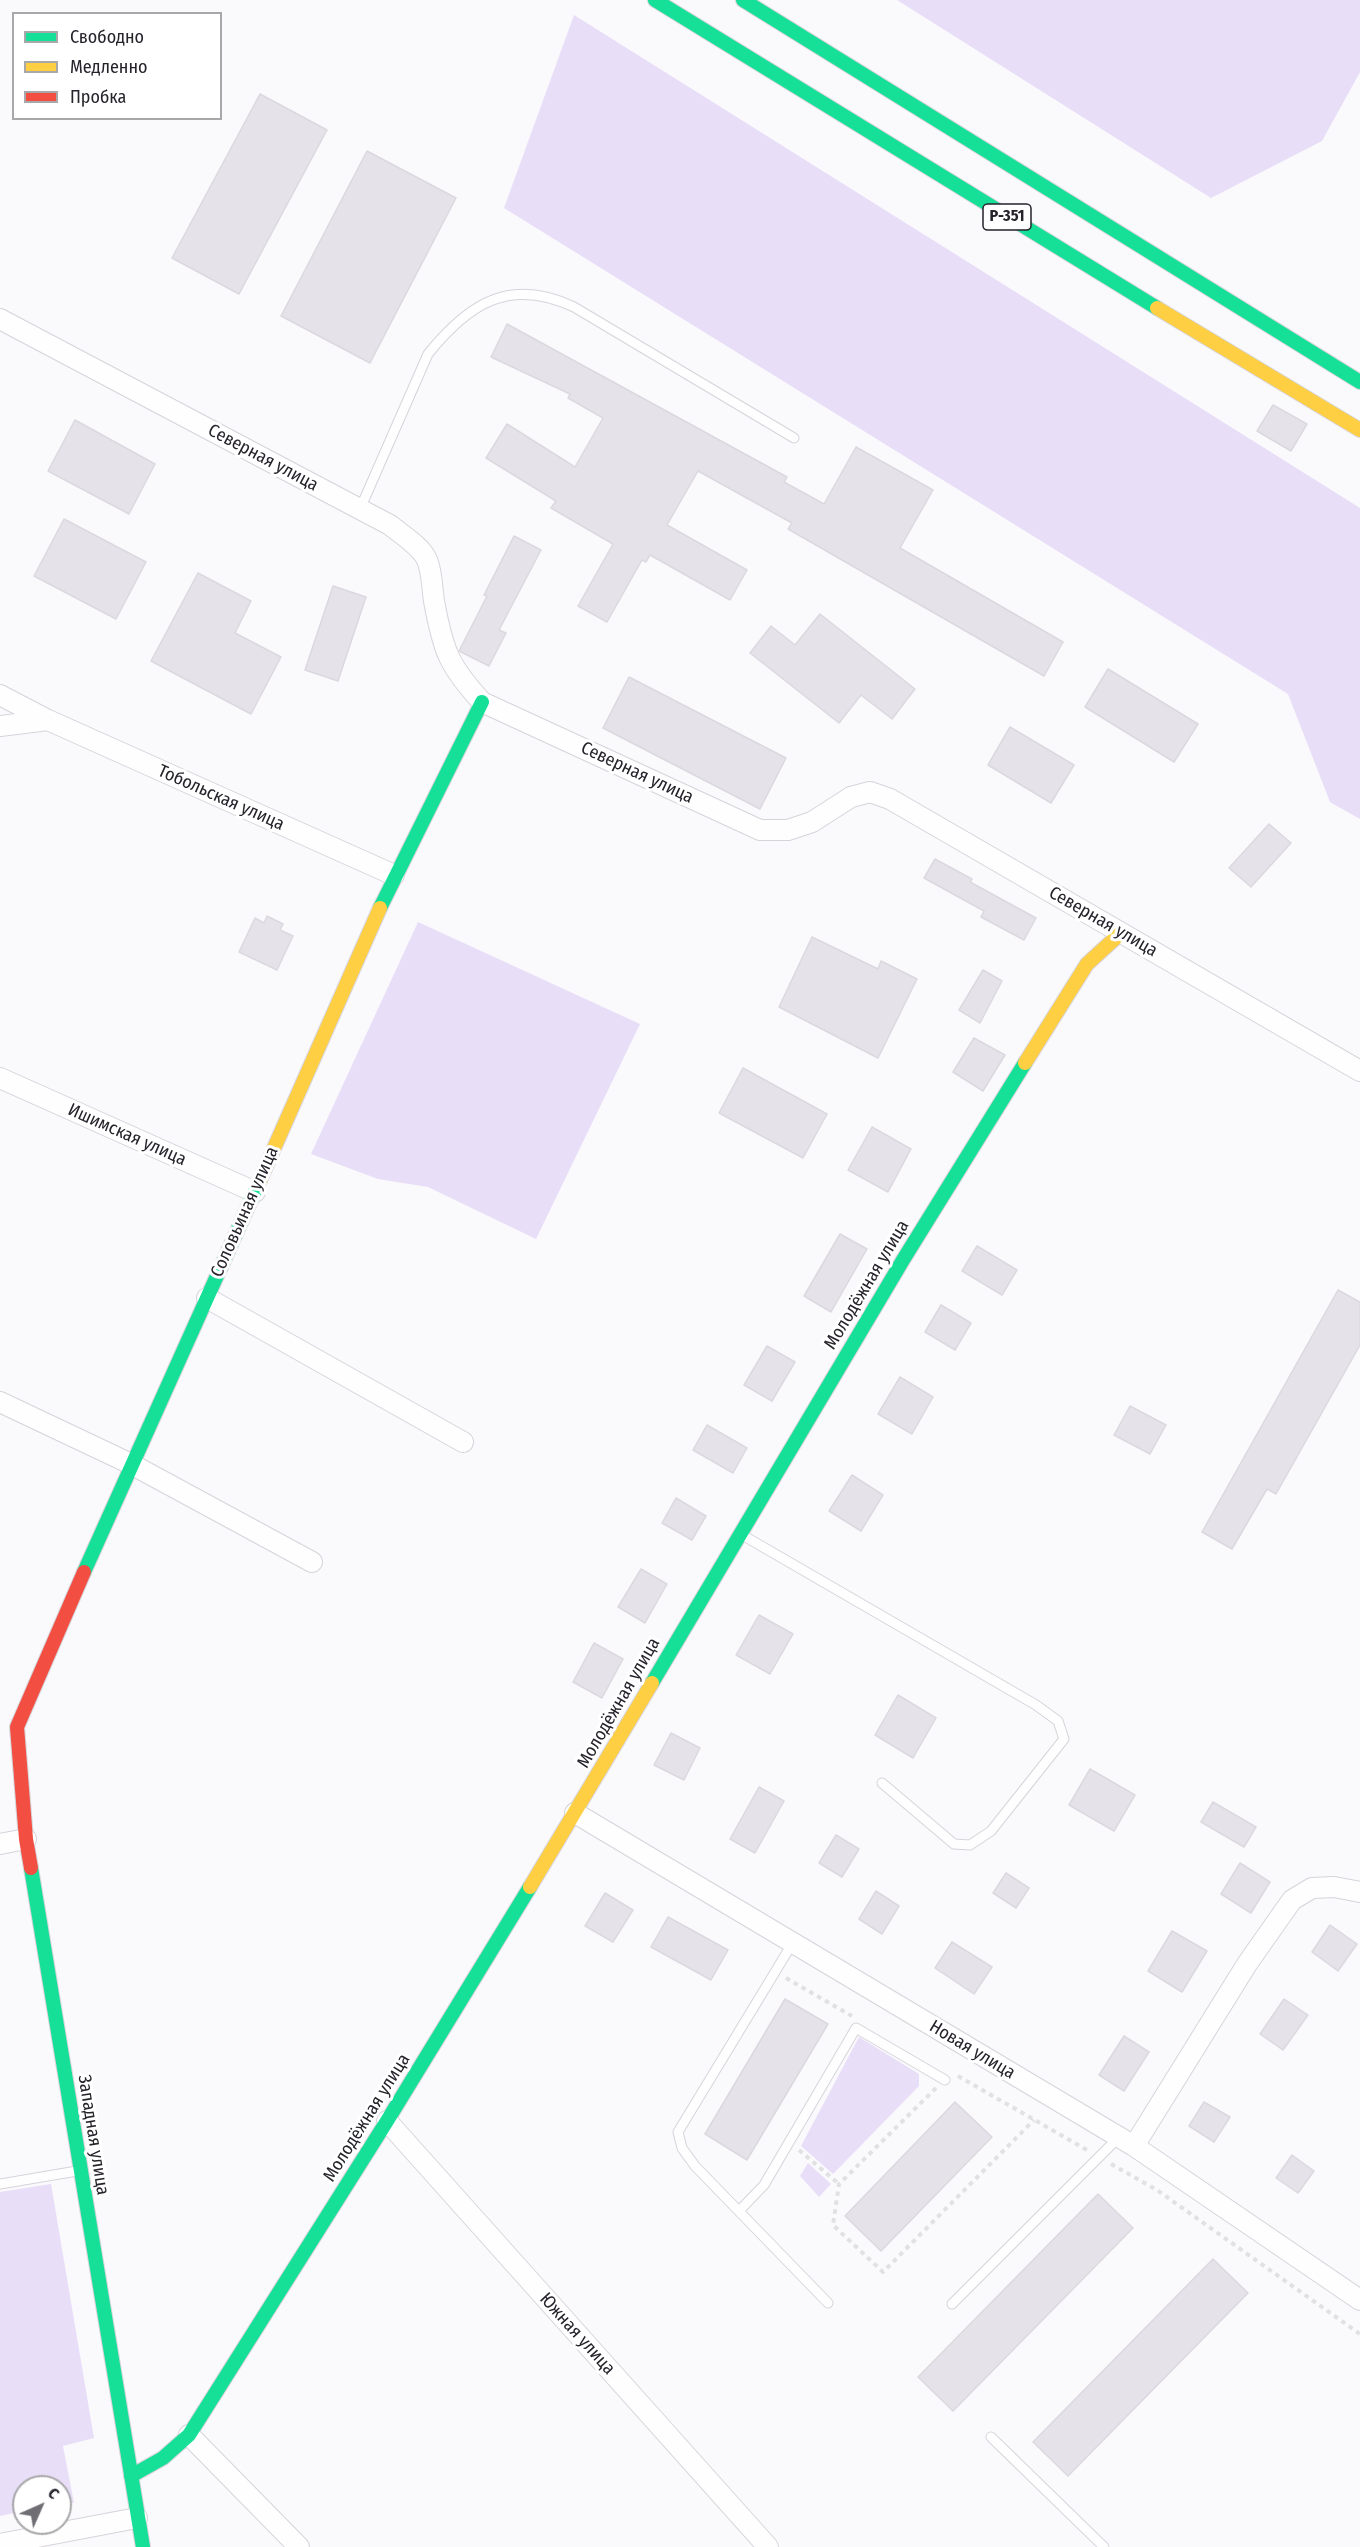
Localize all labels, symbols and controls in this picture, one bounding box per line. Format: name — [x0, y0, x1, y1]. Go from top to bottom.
legend — [12, 12, 222, 120]
text: Свободно — [70, 26, 144, 48]
text: Медленно — [70, 56, 148, 78]
text: Пробка — [70, 86, 126, 108]
road number: Р-351 — [983, 204, 1031, 230]
street label: Северная улица — [204, 420, 322, 496]
street label: Северная улица — [577, 737, 697, 809]
street label: Тобольская улица — [154, 760, 288, 836]
street label: Северная улица — [1045, 882, 1161, 962]
street label: Ишимская улица — [64, 1099, 190, 1171]
street label: Соловьиная улица — [207, 1143, 283, 1281]
street label: Молодёжная улица — [820, 1217, 914, 1353]
street label: Молодёжная улица — [573, 1634, 665, 1772]
street label: Новая улица — [925, 2016, 1019, 2084]
street label: Молодёжная улица — [319, 2050, 415, 2186]
street label: Западная улица — [73, 2073, 113, 2197]
street label: Южная улица — [535, 2289, 619, 2379]
north arrow — [12, 2475, 72, 2535]
text: С — [44, 2484, 63, 2503]

